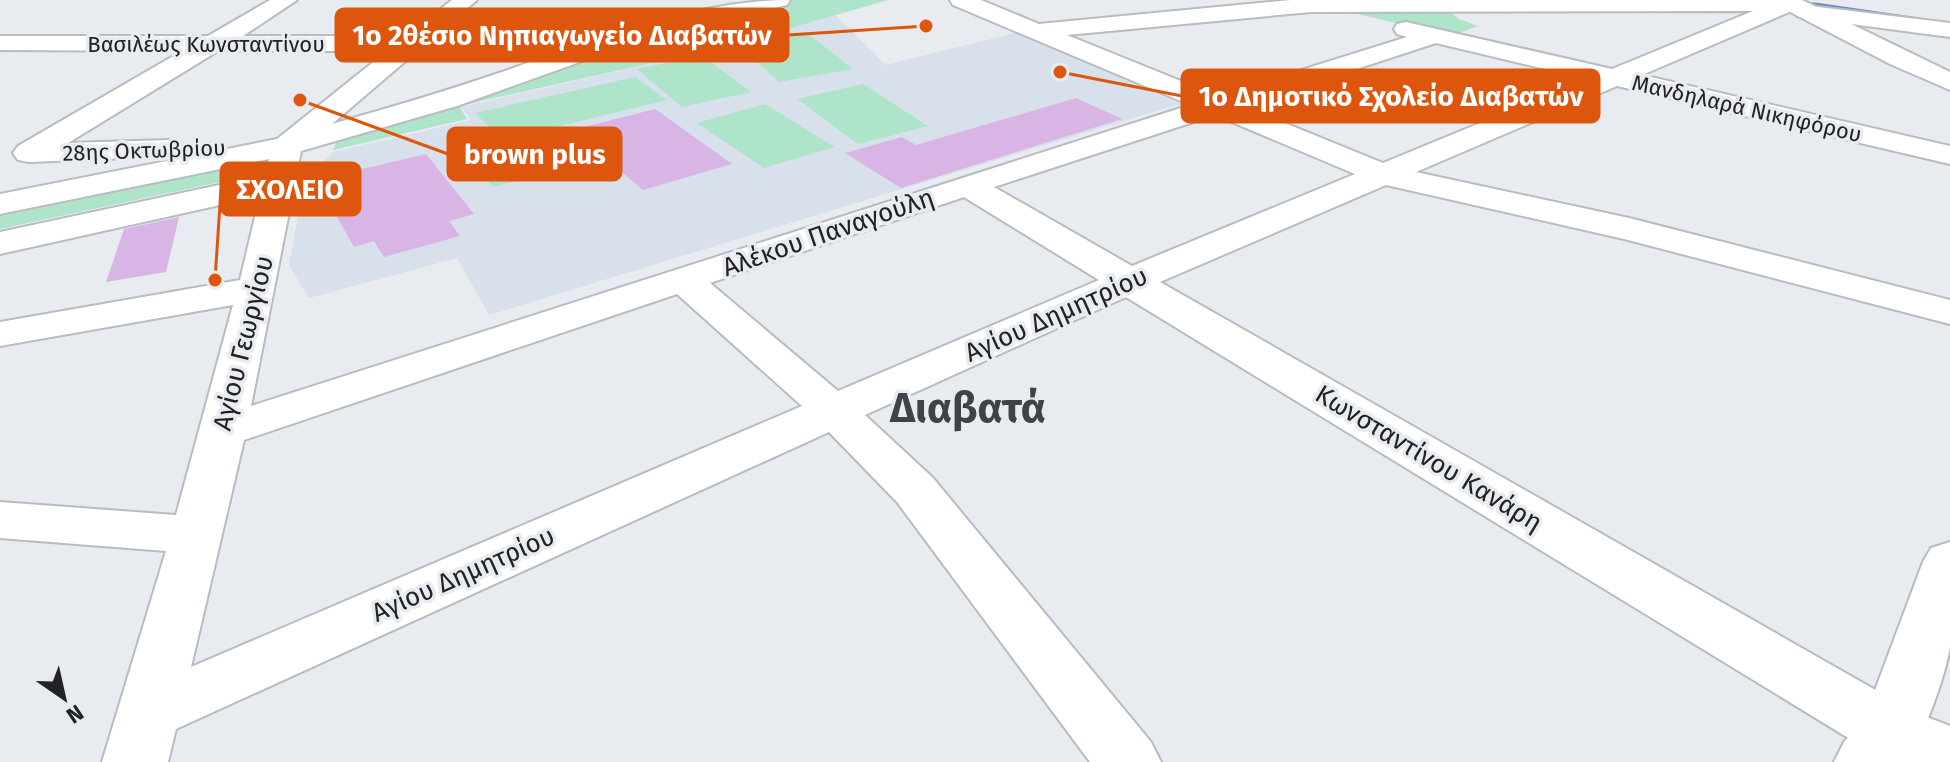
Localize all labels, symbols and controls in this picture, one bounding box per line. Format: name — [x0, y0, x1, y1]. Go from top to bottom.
callout: 1ο 2θέσιο Νηπιαγωγείο Διαβατών — [336, 9, 788, 61]
text: 1ο 2θέσιο Νηπιαγωγείο Διαβατών — [352, 19, 773, 52]
street label: Βασιλέως Κωνσταντίνου — [87, 31, 325, 58]
street label: Μανδηλαρά Νικηφόρου — [1629, 69, 1864, 148]
callout: 1ο Δημοτικό Σχολείο Διαβατών — [1182, 70, 1599, 122]
text: 1ο Δημοτικό Σχολείο Διαβατών — [1199, 80, 1584, 113]
callout: brown plus — [448, 128, 621, 180]
street label: 28ης Οκτωβρίου — [62, 134, 226, 167]
text: brown plus — [464, 138, 606, 171]
callout: ΣΧΟΛΕΙΟ — [221, 163, 360, 215]
text: ΣΧΟΛΕΙΟ — [236, 173, 344, 206]
street label: Αλέκου Παναγούλη — [718, 182, 938, 283]
street label: Αγίου Γεωργίου — [207, 252, 280, 434]
street label: Αγίου Δημητρίου — [960, 260, 1152, 369]
street label: Κωνσταντίνου Κανάρη — [1310, 378, 1548, 538]
district label: Διαβατά — [889, 383, 1046, 433]
street label: Αγίου Δημητρίου — [367, 520, 559, 629]
north arrow — [24, 658, 104, 738]
text: N — [61, 699, 89, 729]

